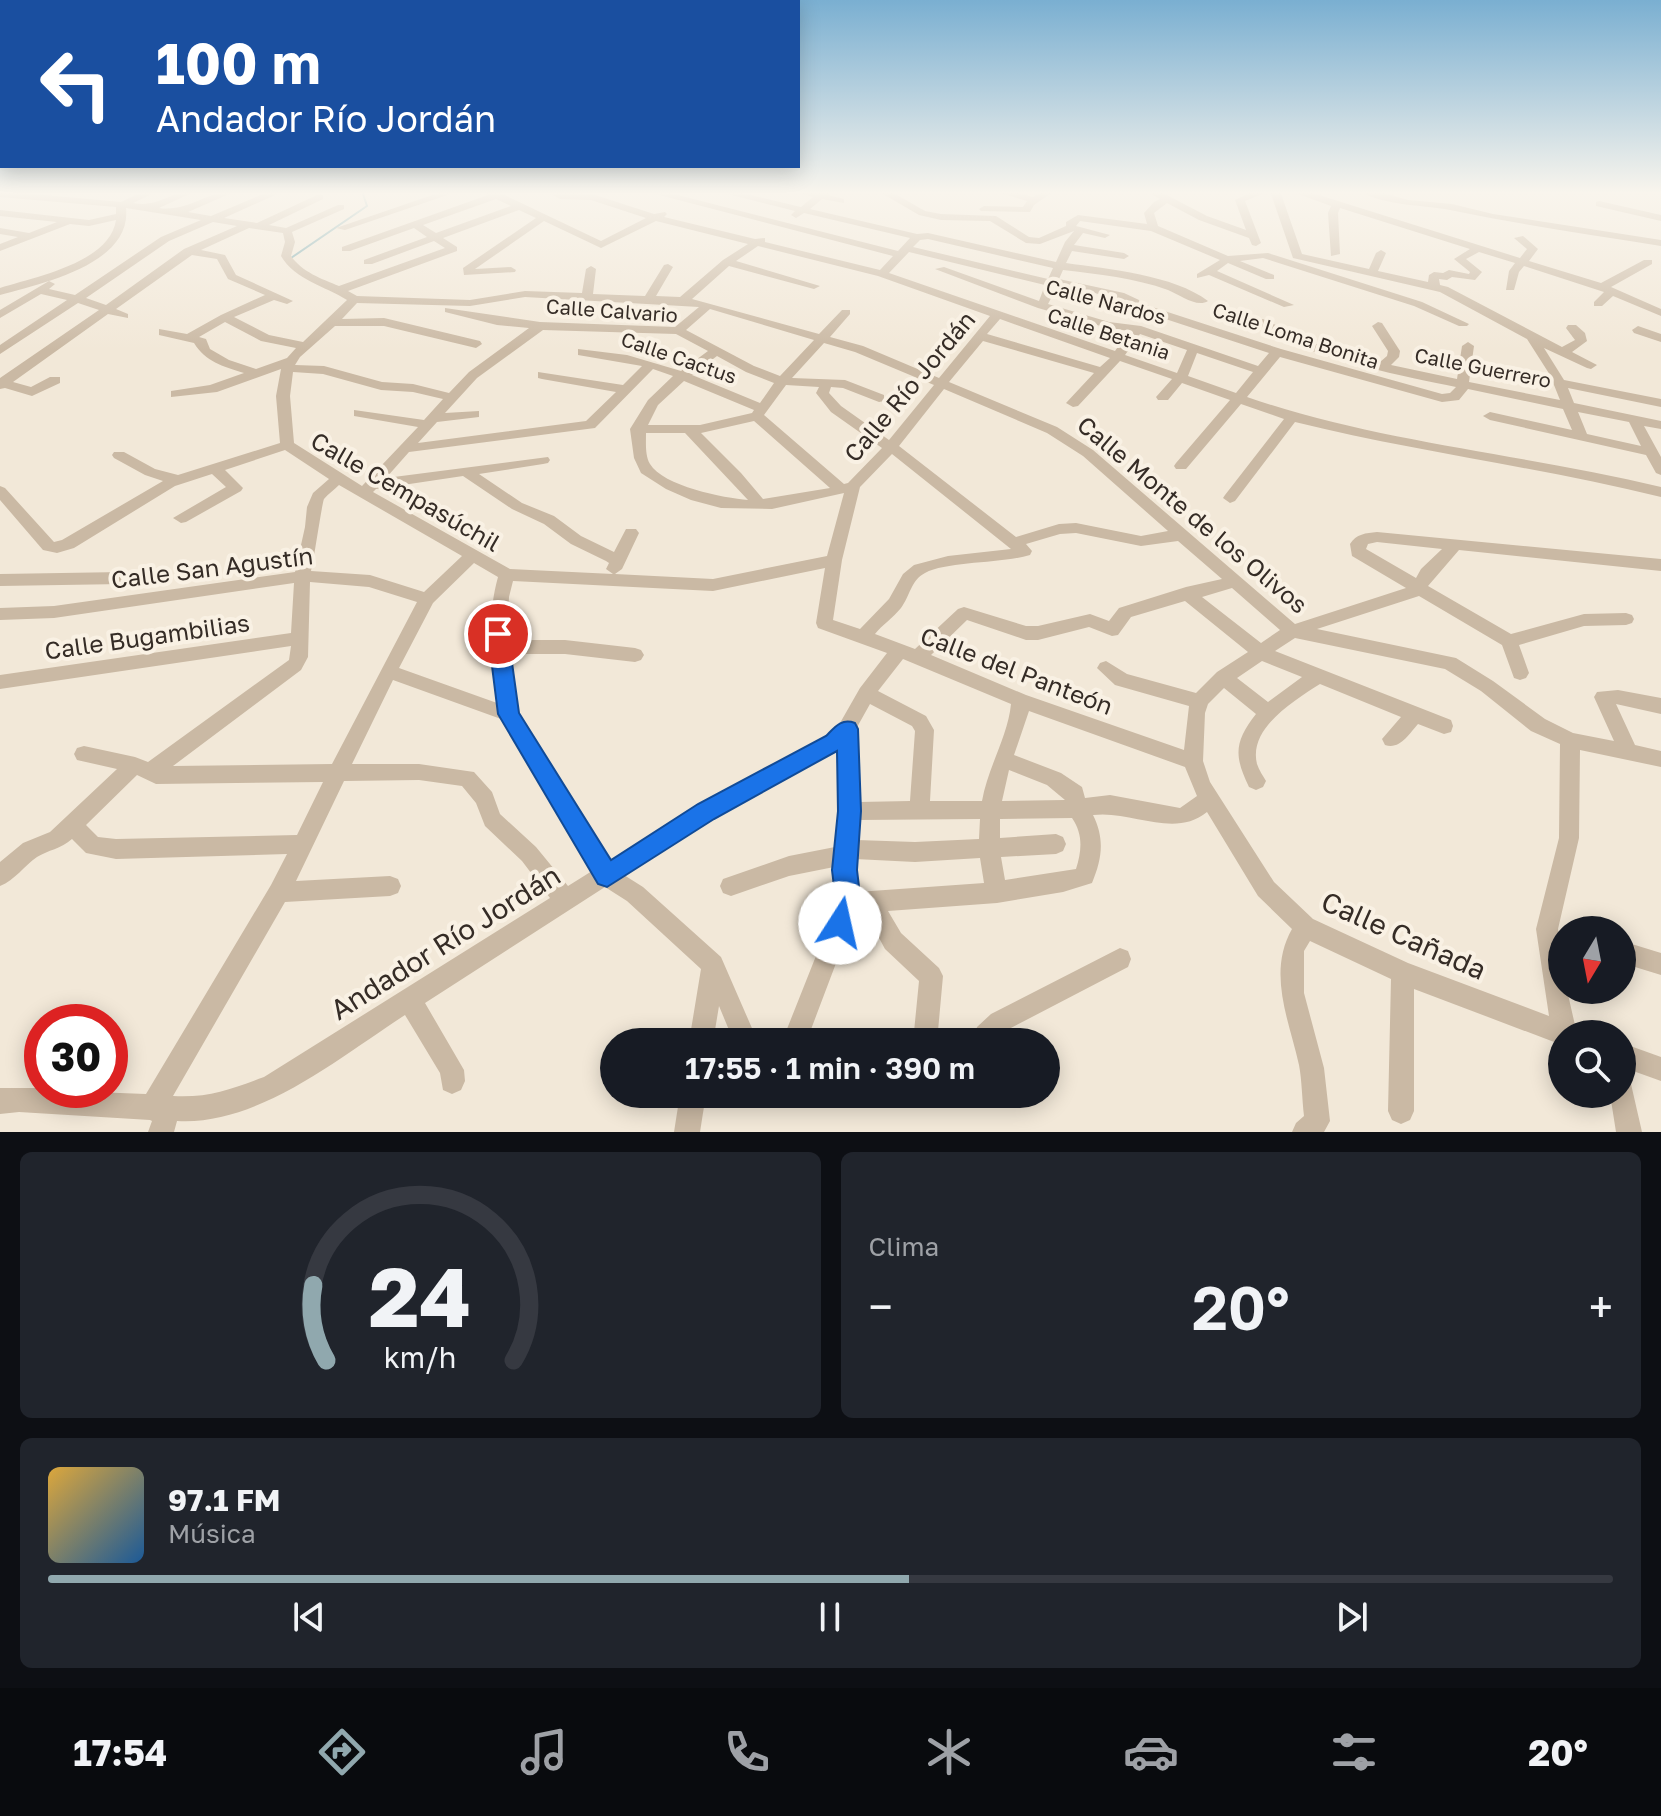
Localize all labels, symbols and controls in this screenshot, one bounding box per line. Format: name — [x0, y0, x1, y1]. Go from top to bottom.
text: 100 m — [156, 29, 321, 96]
icon: left — [24, 32, 128, 136]
text: Andador Río Jordán — [156, 97, 496, 140]
street label: Calle Nardos — [1043, 273, 1169, 329]
street label: Calle Calvario — [545, 293, 679, 327]
street label: Calle Loma Bonita — [1210, 297, 1382, 373]
street label: Calle Betania — [1045, 302, 1173, 364]
street label: Calle Río Jordán — [837, 305, 981, 467]
street label: Calle Cactus — [618, 326, 740, 388]
street label: Calle Guerrero — [1413, 342, 1553, 392]
street label: Calle Monte de los Olivos — [1072, 409, 1314, 619]
street label: Calle Cempasúchil — [306, 425, 506, 557]
street label: Calle San Agustín — [109, 540, 315, 594]
pin — [464, 600, 532, 668]
street label: Calle Bugambilias — [43, 607, 251, 665]
icon: arrive — [476, 612, 520, 656]
street label: Calle del Panteón — [917, 620, 1117, 720]
street label: Andador Río Jordán — [324, 858, 566, 1026]
position arrow — [798, 881, 882, 965]
street label: Calle Cañada — [1317, 884, 1491, 986]
north arrow — [1548, 916, 1636, 1004]
map controls — [1548, 916, 1636, 1108]
speed limit sign: 30 — [24, 1004, 128, 1108]
button: search — [1548, 1020, 1636, 1108]
text: 17:55 · 1 min · 390 m — [685, 1050, 975, 1086]
text: Clima — [869, 1231, 939, 1262]
text: 24 — [369, 1245, 472, 1345]
text: 20° — [1192, 1271, 1290, 1343]
text: − — [869, 1280, 893, 1333]
text: + — [1589, 1280, 1613, 1333]
text: km/h — [384, 1340, 457, 1374]
text: 97.1 FM — [168, 1482, 281, 1518]
text: Música — [168, 1518, 256, 1549]
icon: previous — [287, 1595, 331, 1639]
icon: pause — [808, 1595, 852, 1639]
icon: next — [1330, 1595, 1374, 1639]
icon: directions — [314, 1724, 370, 1780]
icon: music — [516, 1724, 572, 1780]
icon: phone — [719, 1724, 775, 1780]
icon: climate — [921, 1724, 977, 1780]
icon: car — [1123, 1724, 1179, 1780]
icon: filters — [1326, 1724, 1382, 1780]
text: 17:54 — [73, 1731, 167, 1774]
text: 20° — [1528, 1731, 1588, 1774]

